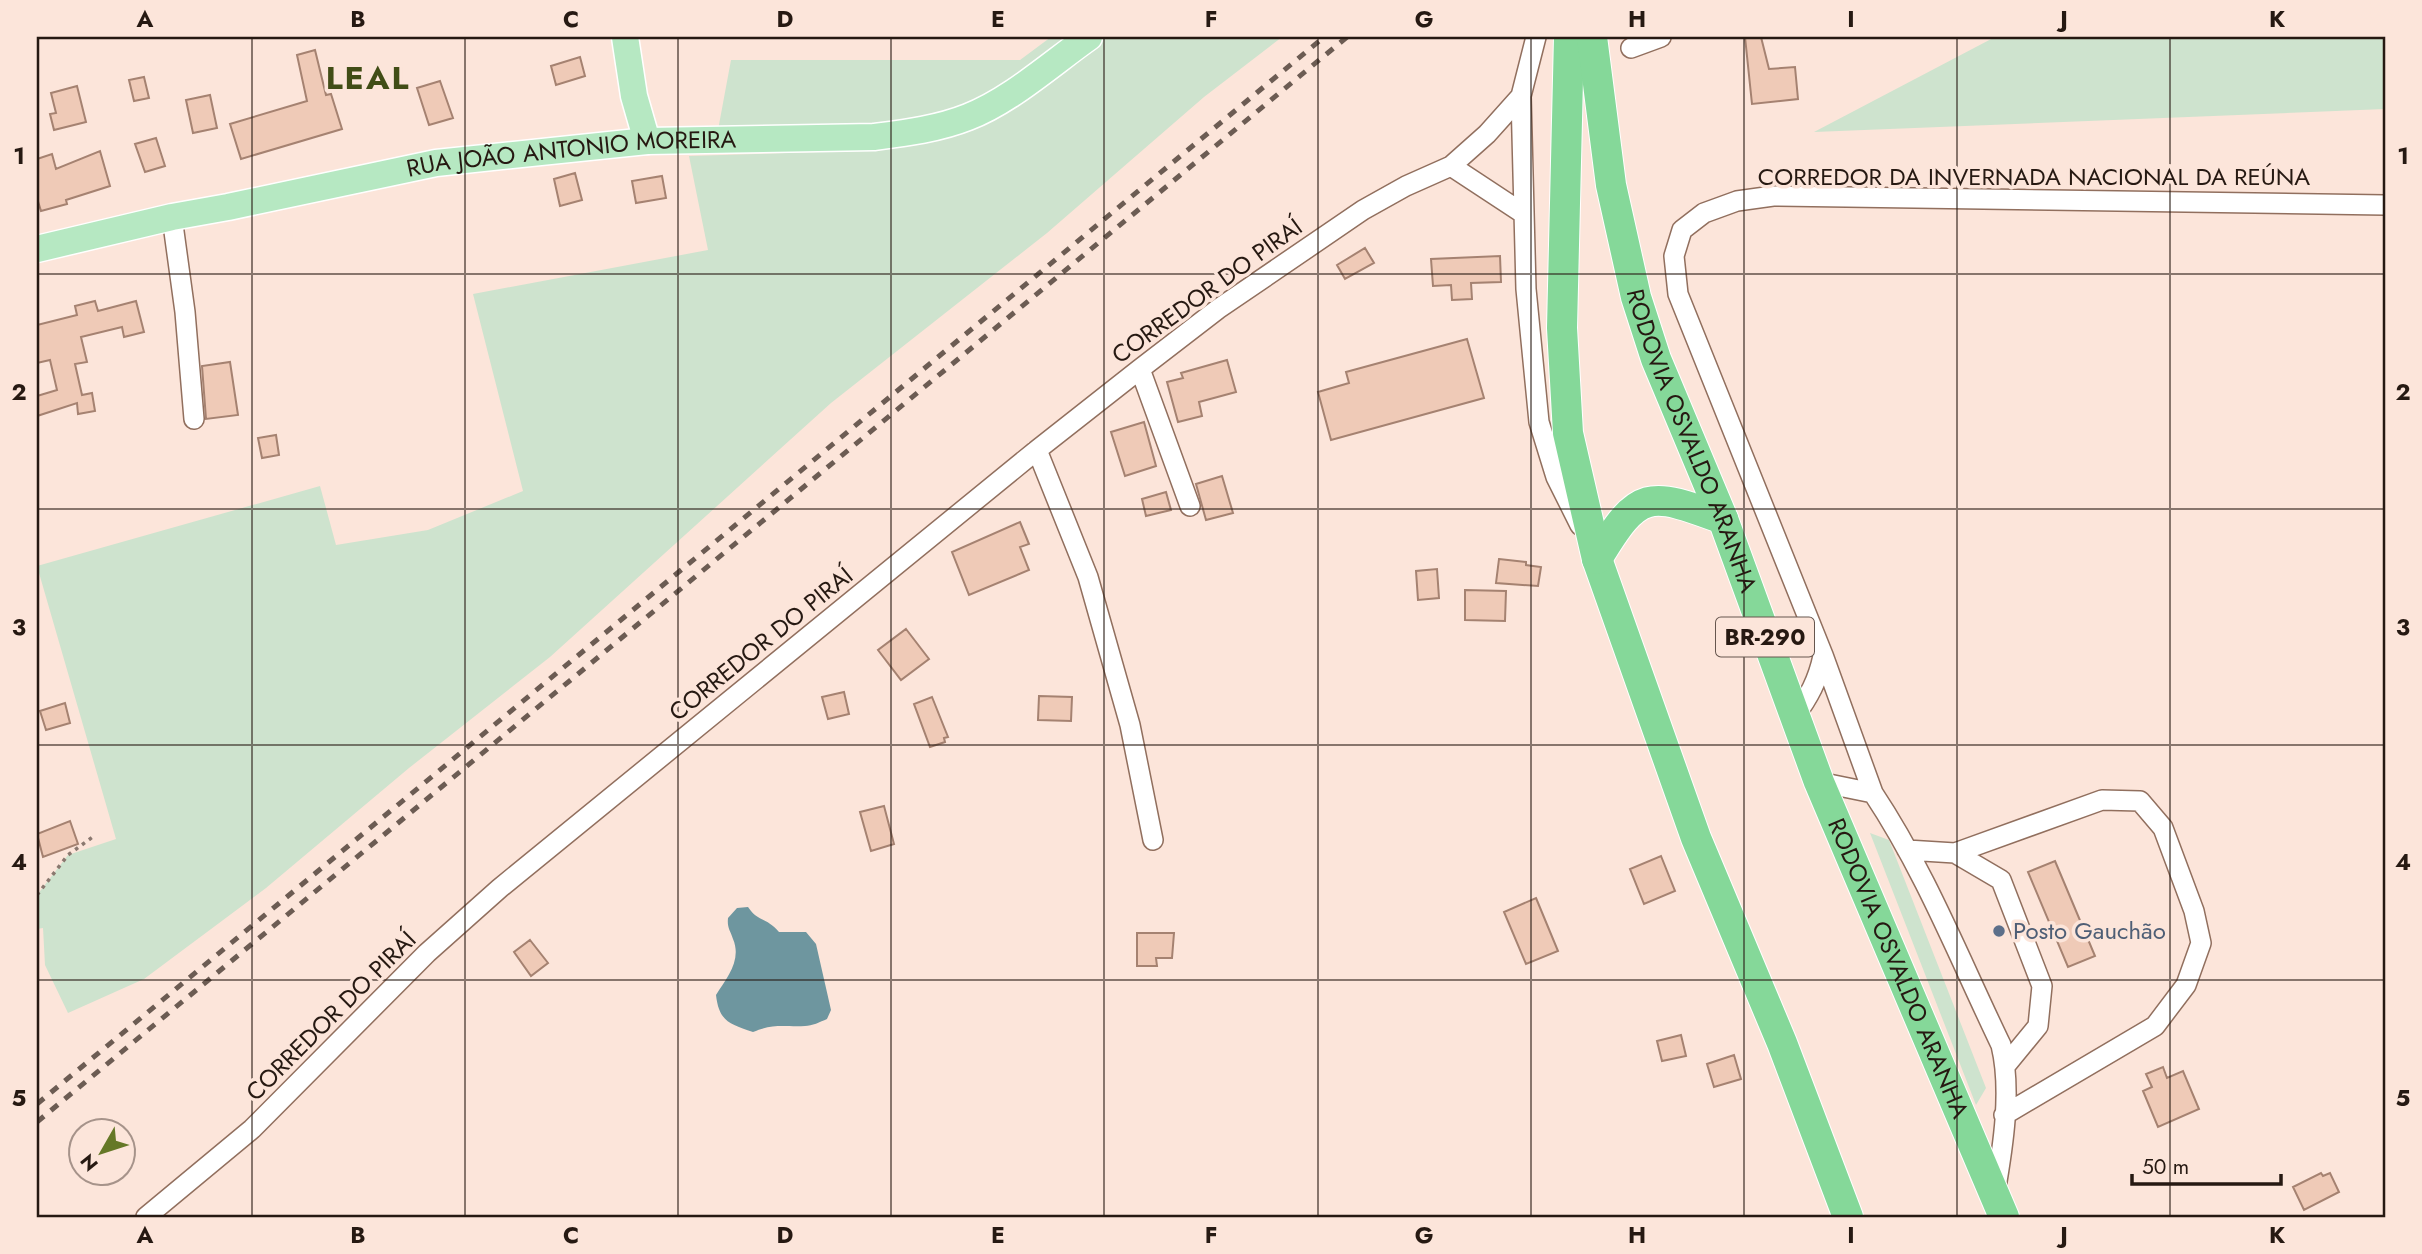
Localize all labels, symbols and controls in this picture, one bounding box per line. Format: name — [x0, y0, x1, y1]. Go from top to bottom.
text: A — [136, 2, 154, 36]
text: B — [350, 2, 366, 36]
text: C — [563, 2, 579, 36]
text: D — [777, 2, 794, 36]
text: E — [991, 2, 1005, 36]
text: F — [1205, 2, 1217, 36]
text: G — [1415, 2, 1433, 36]
text: H — [1628, 2, 1646, 36]
text: I — [1847, 2, 1855, 36]
text: J — [2056, 2, 2068, 36]
text: K — [2269, 2, 2286, 36]
district label: LEAL — [326, 55, 410, 101]
street label: RUA JOÃO ANTONIO MOREIRA — [403, 121, 737, 186]
text: 1 — [13, 139, 25, 173]
text: 1 — [2397, 139, 2409, 173]
street label: CORREDOR DA INVERNADA NACIONAL DA REÚNA — [1758, 159, 2310, 194]
street label: CORREDOR DO PIRAÍ — [1104, 209, 1310, 372]
street label: RODOVIA OSVALDO ARANHA — [1618, 286, 1766, 597]
text: 2 — [11, 375, 27, 409]
text: 2 — [2395, 375, 2411, 409]
street label: CORREDOR DO PIRAÍ — [661, 558, 861, 729]
text: 3 — [12, 610, 26, 644]
text: 3 — [2396, 610, 2410, 644]
road number: BR-290 — [1716, 618, 1814, 656]
street label: RODOVIA OSVALDO ARANHA — [1819, 813, 1978, 1124]
text: 4 — [11, 845, 27, 879]
text: 4 — [2395, 845, 2411, 879]
place label: Posto Gauchão — [2013, 913, 2166, 948]
street label: CORREDOR DO PIRAÍ — [238, 922, 424, 1109]
marker: Posto Gauchão — [1991, 923, 2007, 939]
text: 5 — [12, 1081, 26, 1115]
text: 5 — [2396, 1081, 2410, 1115]
north arrow — [66, 1118, 136, 1188]
scale bar — [2132, 1142, 2280, 1186]
text: N — [74, 1148, 104, 1177]
text: 50 m — [2142, 1152, 2189, 1182]
text: A — [136, 1218, 154, 1252]
text: B — [350, 1218, 366, 1252]
text: C — [563, 1218, 579, 1252]
text: D — [777, 1218, 794, 1252]
text: E — [991, 1218, 1005, 1252]
text: F — [1205, 1218, 1217, 1252]
text: G — [1415, 1218, 1433, 1252]
text: H — [1628, 1218, 1646, 1252]
text: I — [1847, 1218, 1855, 1252]
text: J — [2056, 1218, 2068, 1252]
text: K — [2269, 1218, 2286, 1252]

